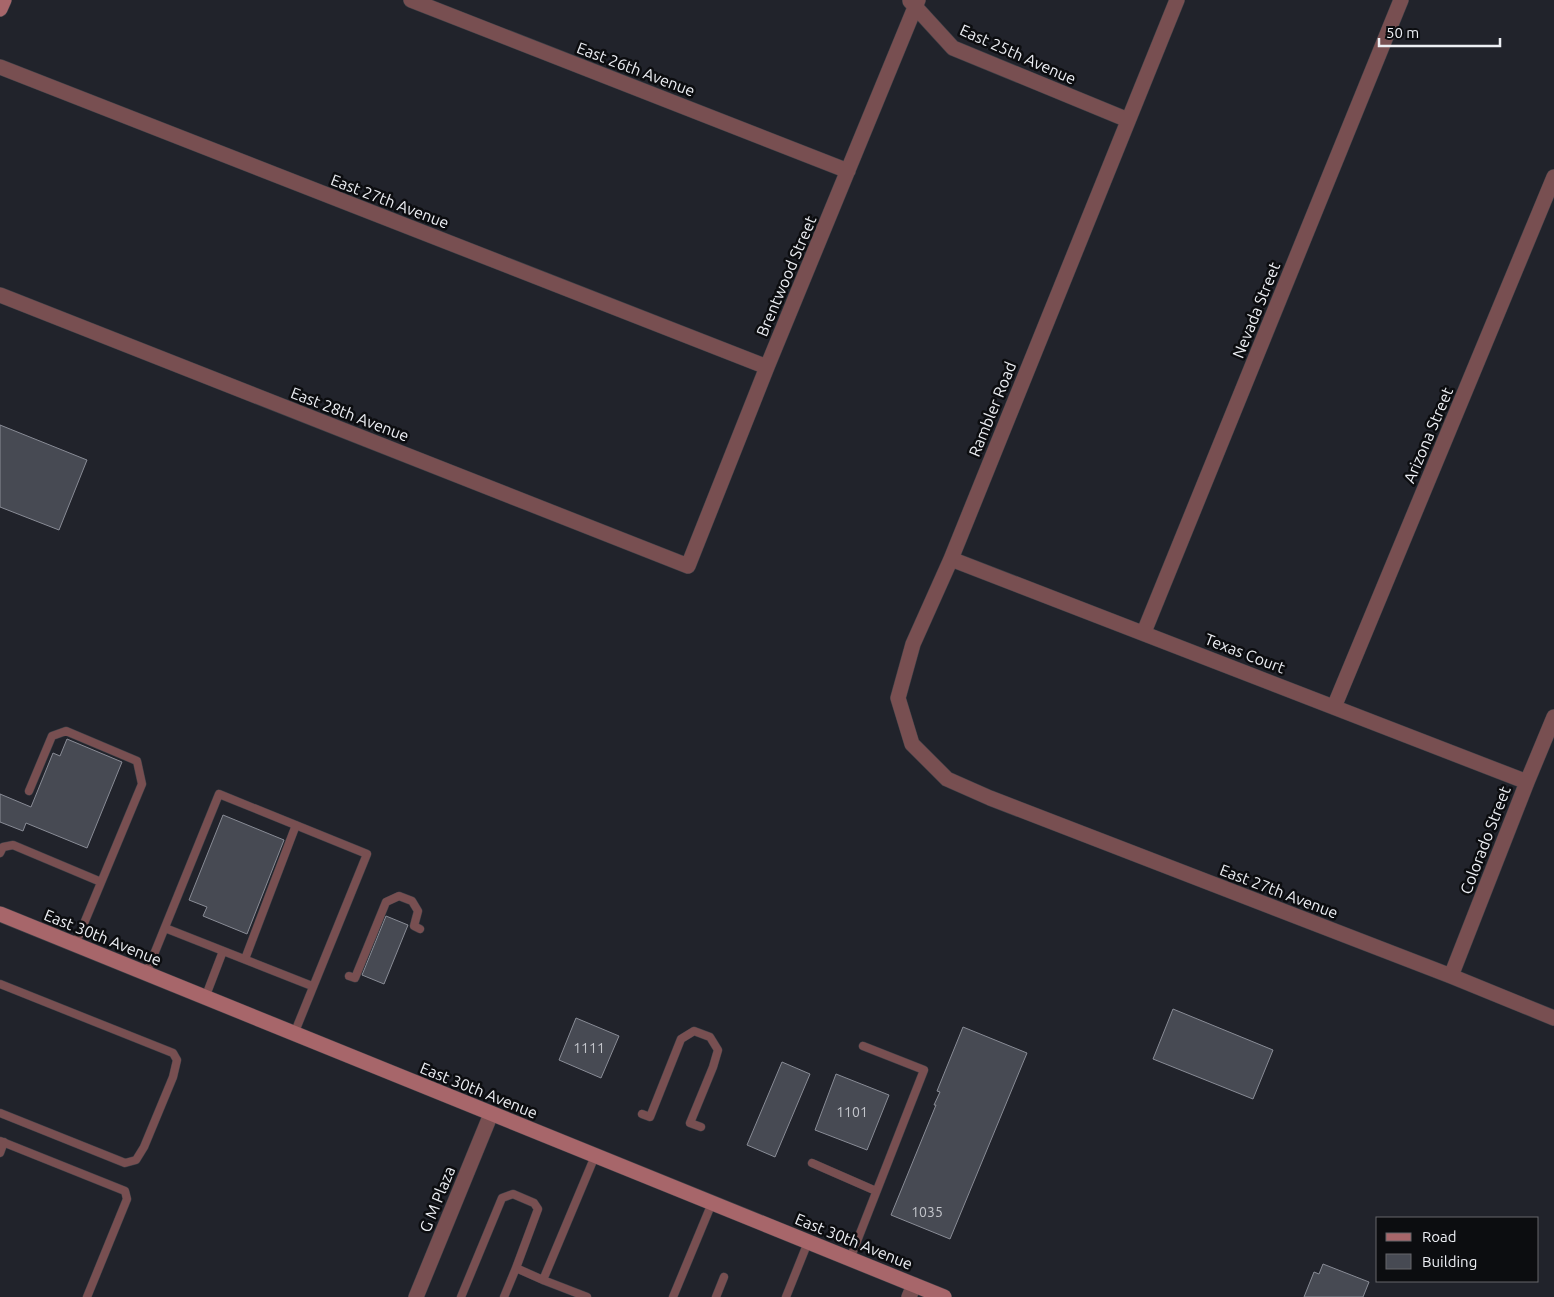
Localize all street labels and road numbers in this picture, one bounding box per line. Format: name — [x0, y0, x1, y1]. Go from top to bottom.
street label: East 25th Avenue — [957, 20, 1079, 88]
street label: East 26th Avenue — [574, 38, 698, 100]
street label: East 27th Avenue — [328, 170, 452, 232]
street label: Brentwood Street — [752, 212, 820, 339]
street label: Nevada Street — [1229, 259, 1284, 361]
street label: Rambler Road — [965, 359, 1019, 459]
street label: East 28th Avenue — [288, 383, 412, 445]
street label: Arizona Street — [1400, 384, 1457, 486]
street label: Texas Court — [1202, 629, 1288, 677]
street label: Colorado Street — [1456, 783, 1514, 896]
street label: East 27th Avenue — [1217, 860, 1341, 922]
street label: East 30th Avenue — [42, 905, 164, 969]
street label: East 30th Avenue — [418, 1058, 540, 1122]
street label: G M Plaza — [416, 1163, 458, 1235]
street label: East 30th Avenue — [793, 1209, 915, 1273]

